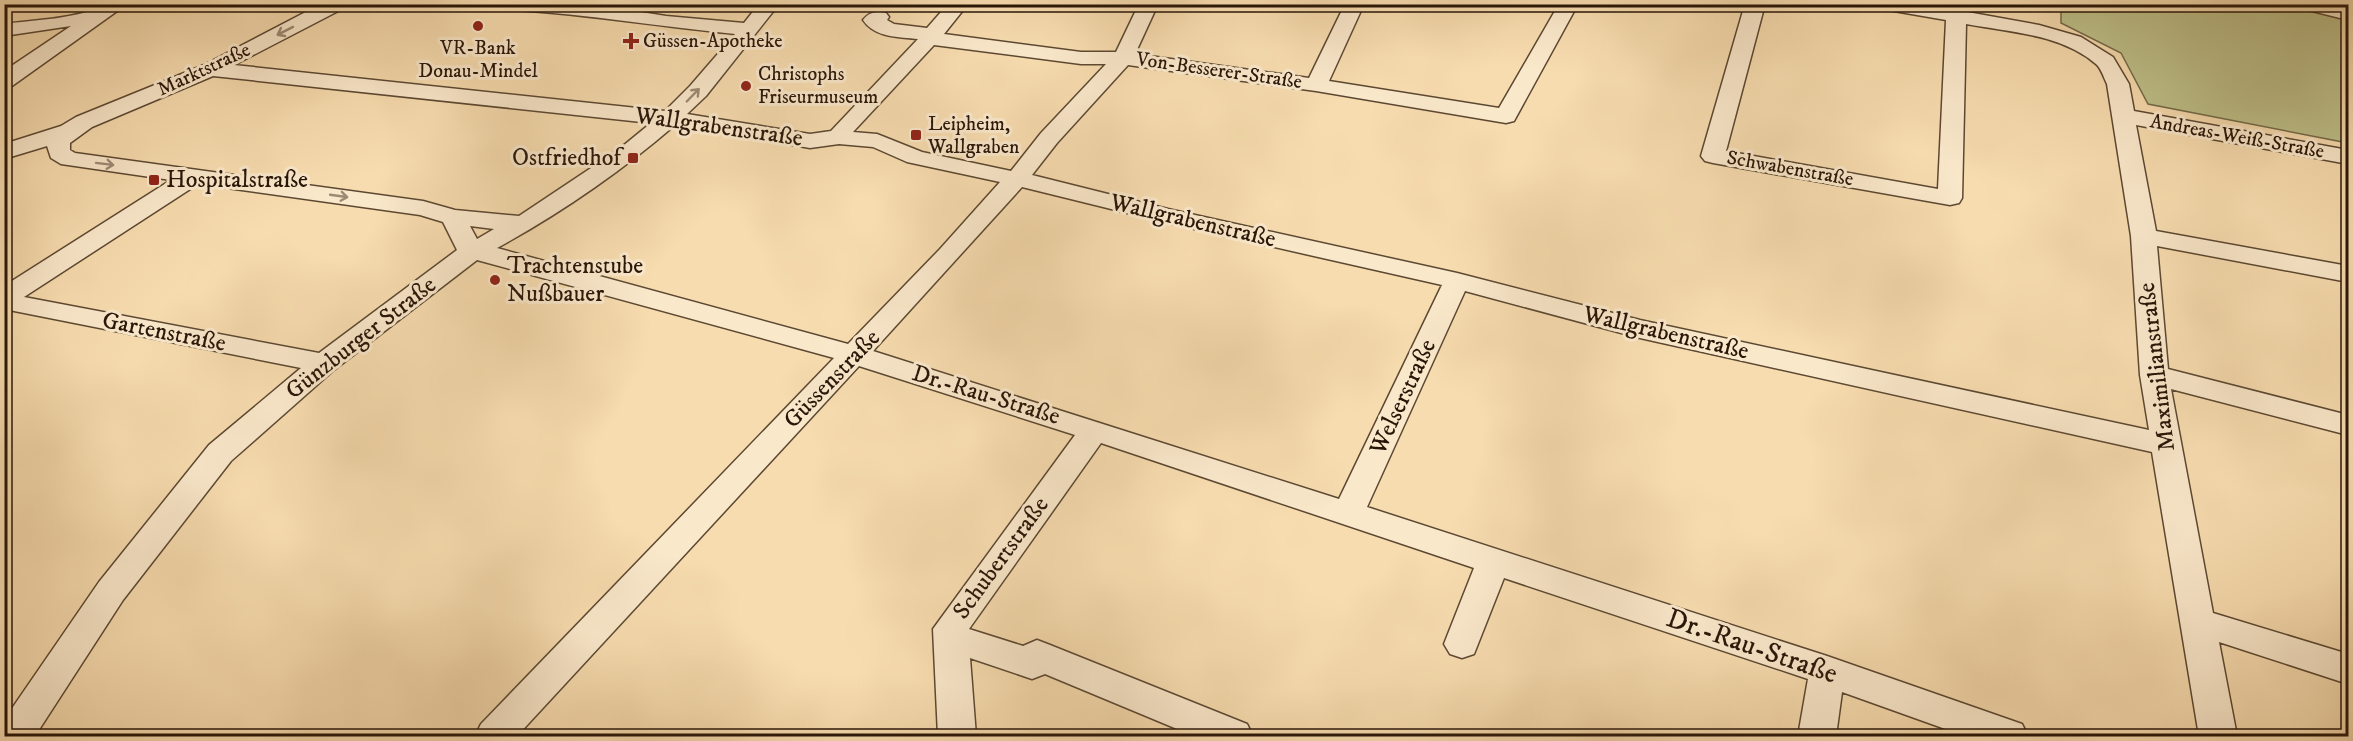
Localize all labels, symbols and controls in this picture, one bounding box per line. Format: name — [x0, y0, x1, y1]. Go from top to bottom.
marker: VR-Bank Donau-Mindel — [471, 19, 485, 33]
one-way arrow — [277, 26, 295, 37]
place label: Güssen-Apotheke — [643, 29, 782, 54]
marker: Güssen-Apotheke — [624, 34, 638, 48]
place label: VR-Bank Donau-Mindel — [418, 36, 538, 84]
street label: Marktstraße — [154, 38, 254, 102]
street label: Von-Besserer-Straße — [1134, 47, 1303, 95]
place label: Christophs Friseurmuseum — [758, 62, 878, 110]
marker: Christophs Friseurmuseum — [739, 79, 753, 93]
one-way arrow — [686, 88, 700, 103]
street label: Wallgrabenstraße — [632, 100, 805, 154]
street label: Andreas-Weiß-Straße — [2148, 109, 2326, 165]
place label: Leipheim, Wallgraben — [927, 112, 1020, 160]
marker: Leipheim, Wallgraben — [909, 128, 923, 142]
place label: Ostfriedhof — [512, 143, 624, 173]
street label: Schwabenstraße — [1725, 146, 1855, 192]
marker: Ostfriedhof — [626, 151, 640, 165]
one-way arrow — [94, 159, 114, 170]
place label: Hospitalstraße — [166, 165, 308, 195]
marker: Hospitalstraße — [147, 173, 161, 187]
street label: Wallgrabenstraße — [1106, 187, 1279, 255]
one-way arrow — [329, 191, 349, 202]
place label: Trachtenstube Nußbauer — [507, 251, 643, 309]
street label: Günzburger Straße — [280, 270, 442, 406]
marker: Trachtenstube Nußbauer — [488, 273, 502, 287]
street label: Maximilianstraße — [2132, 281, 2182, 453]
street label: Wallgrabenstraße — [1579, 299, 1752, 367]
street label: Gartenstraße — [100, 305, 228, 359]
street label: Güssenstraße — [777, 323, 887, 435]
street label: Welserstraße — [1363, 334, 1443, 461]
street label: Dr.-Rau-Straße — [908, 358, 1064, 432]
street label: Schubertstraße — [947, 491, 1055, 625]
street label: Dr.-Rau-Straße — [1662, 600, 1842, 692]

